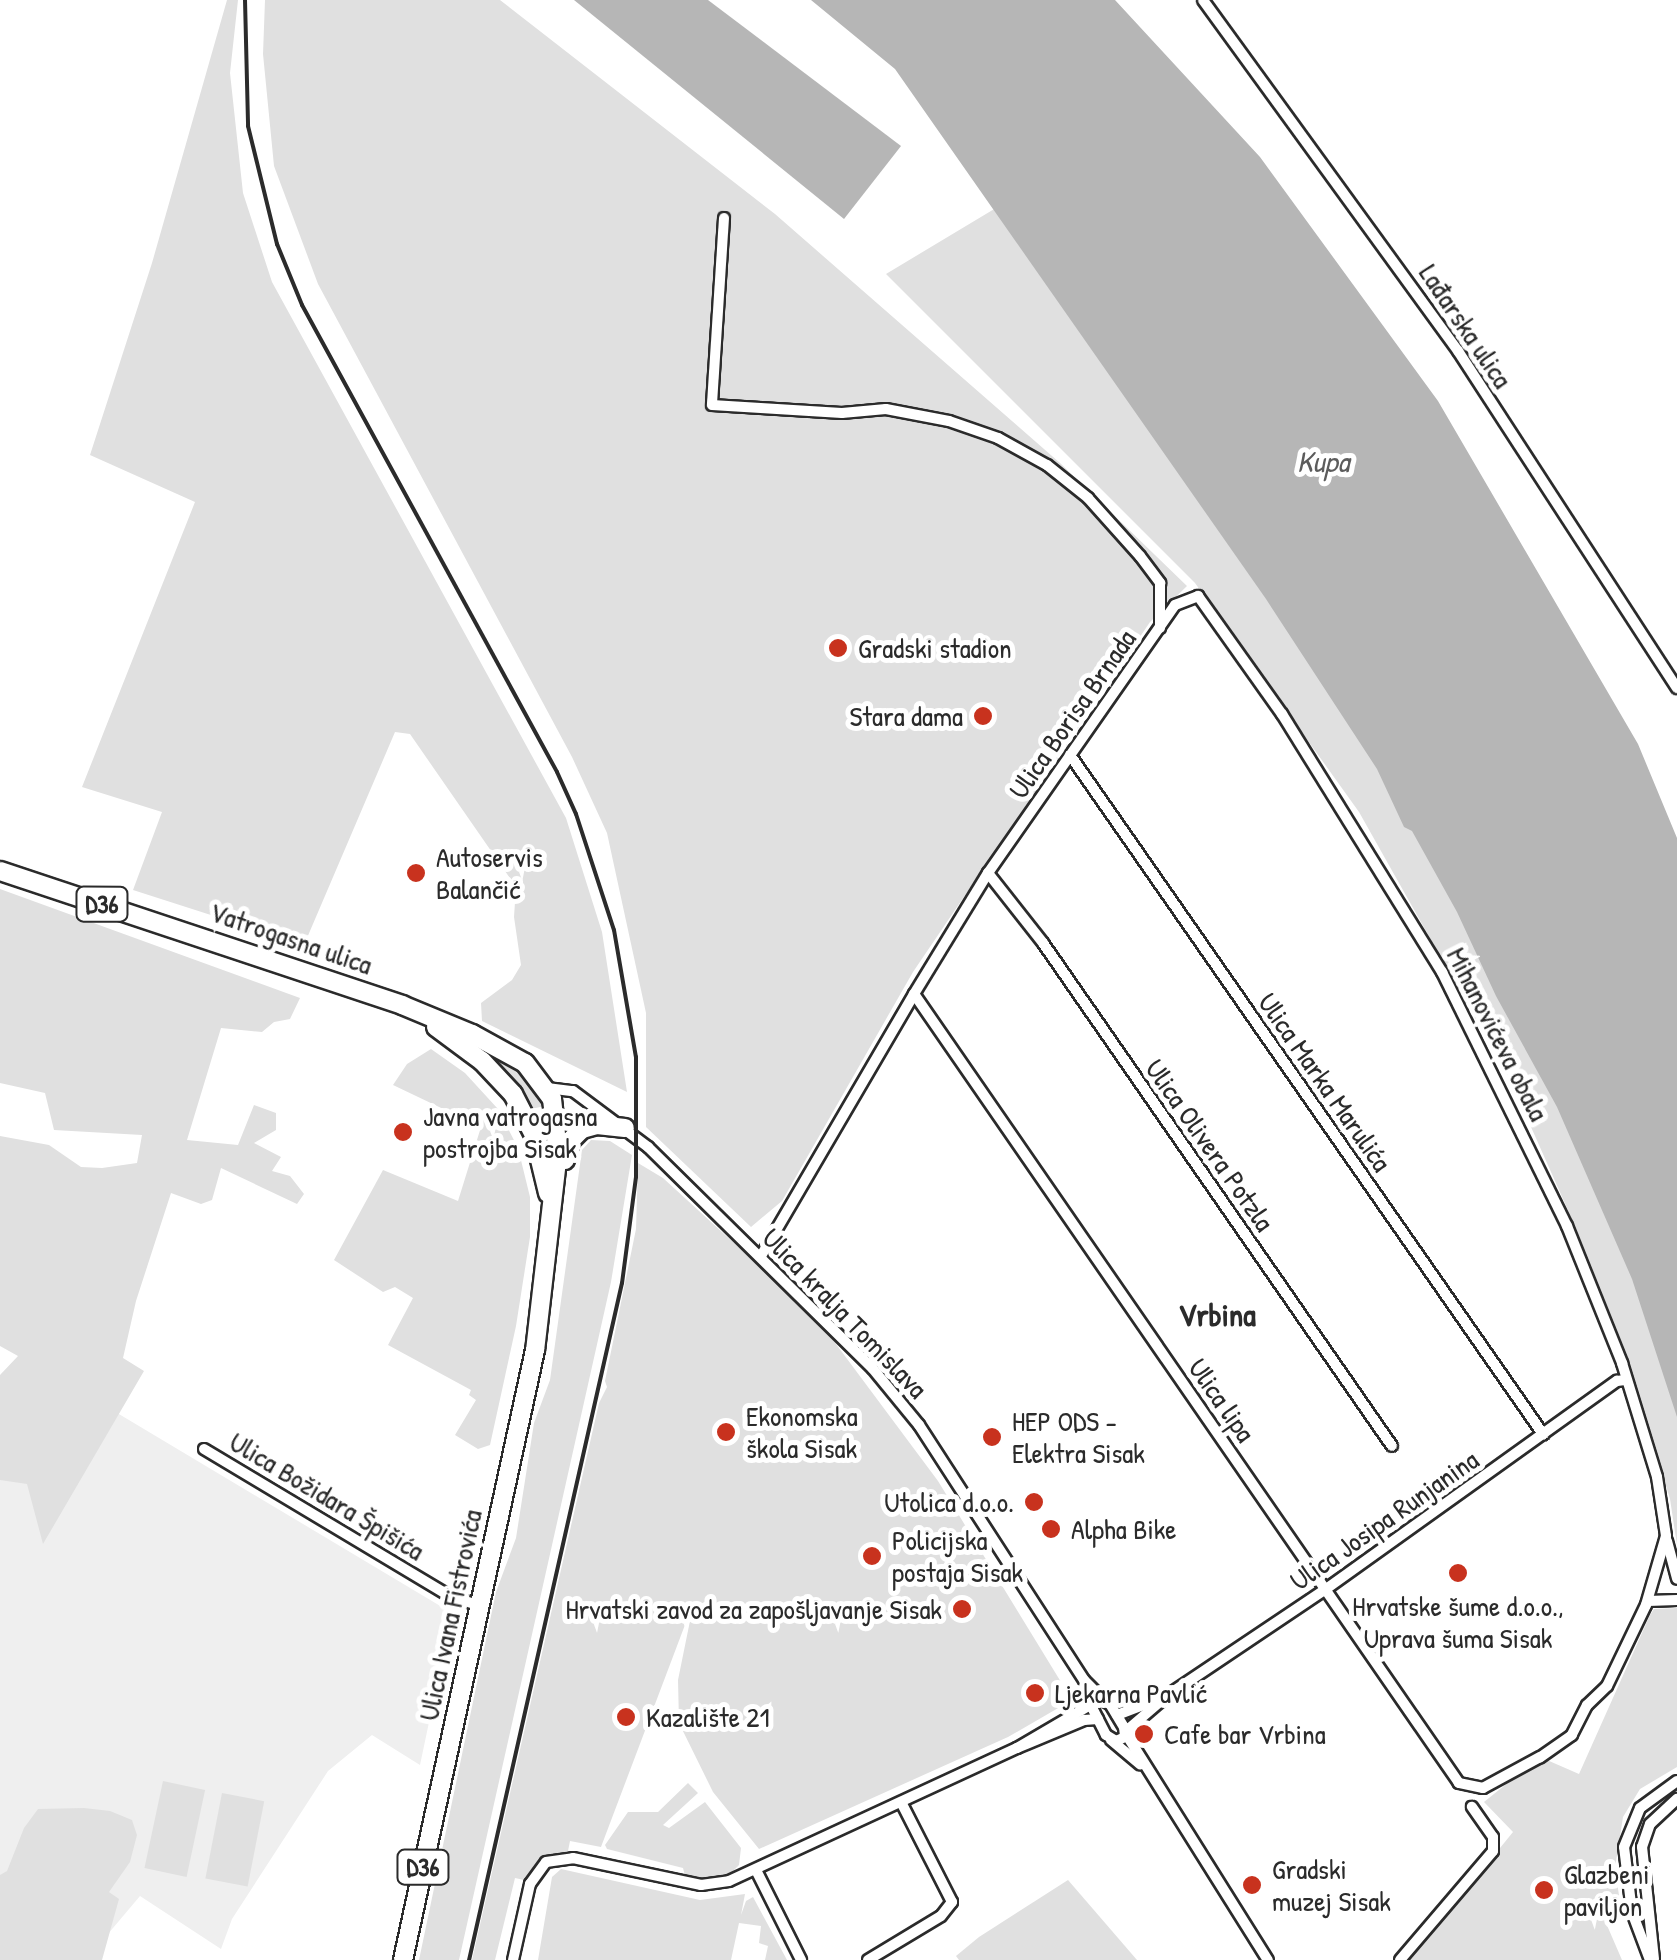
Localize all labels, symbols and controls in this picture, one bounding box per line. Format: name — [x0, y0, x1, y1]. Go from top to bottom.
street label: Lađarska ulica — [1412, 258, 1520, 394]
water label: Kupa — [1297, 443, 1349, 479]
street label: Ulica Borisa Brnada — [1001, 623, 1143, 805]
place label: Gradski stadion — [858, 631, 1012, 665]
marker: Gradski stadion — [827, 637, 849, 659]
place label: Stara dama — [849, 699, 963, 733]
marker: Stara dama — [972, 705, 994, 727]
place label: Autoservis Balančić — [436, 840, 543, 906]
marker: Autoservis Balančić — [405, 862, 427, 884]
road number: D36 — [74, 884, 130, 924]
street label: Vatrogasna ulica — [205, 895, 377, 981]
street label: Mihanovićeva obala — [1440, 942, 1556, 1126]
street label: Ulica Marka Marulića — [1251, 986, 1399, 1178]
street label: Ulica Olivera Potzla — [1138, 1053, 1282, 1237]
place label: Javna vatrogasna postrojba Sisak — [423, 1099, 597, 1165]
marker: Javna vatrogasna postrojba Sisak — [392, 1121, 414, 1143]
street label: Ulica kralja Tomislava — [755, 1221, 935, 1405]
district label: Vrbina — [1178, 1296, 1256, 1334]
street label: Ulica lipa — [1181, 1352, 1263, 1448]
place label: Ekonomska škola Sisak — [746, 1399, 858, 1465]
place label: HEP ODS - Elektra Sisak — [1012, 1404, 1145, 1470]
marker: Ekonomska škola Sisak — [715, 1421, 737, 1443]
street label: Ulica Božidara Špišića — [224, 1425, 430, 1567]
marker: HEP ODS - Elektra Sisak — [981, 1426, 1003, 1448]
street label: Ulica Josipa Runjanina — [1283, 1443, 1485, 1597]
place label: Utolica d.o.o. — [884, 1485, 1014, 1519]
marker: Utolica d.o.o. — [1023, 1491, 1045, 1513]
street label: Ulica Ivana Fistrovića — [411, 1506, 489, 1724]
place label: Alpha Bike — [1071, 1512, 1177, 1546]
marker: Alpha Bike — [1040, 1518, 1062, 1540]
place label: Policijska postaja Sisak — [892, 1523, 1023, 1589]
marker: Policijska postaja Sisak — [861, 1545, 883, 1567]
marker: Hrvatske šume d.o.o., Uprava šuma Sisak — [1447, 1562, 1469, 1584]
place label: Hrvatske šume d.o.o., Uprava šuma Sisak — [1352, 1589, 1564, 1655]
place label: Hrvatski zavod za zapošljavanje Sisak — [565, 1592, 942, 1626]
marker: Hrvatski zavod za zapošljavanje Sisak — [951, 1598, 973, 1620]
place label: Ljekarna Pavlić — [1055, 1676, 1207, 1710]
marker: Ljekarna Pavlić — [1024, 1682, 1046, 1704]
place label: Kazalište 21 — [646, 1700, 770, 1734]
marker: Kazalište 21 — [615, 1706, 637, 1728]
place label: Cafe bar Vrbina — [1164, 1717, 1326, 1751]
marker: Cafe bar Vrbina — [1133, 1723, 1155, 1745]
road number: D36 — [396, 1847, 450, 1887]
place label: Gradski muzej Sisak — [1272, 1852, 1391, 1918]
place label: Glazbeni paviljon — [1564, 1857, 1649, 1923]
marker: Gradski muzej Sisak — [1241, 1874, 1263, 1896]
marker: Glazbeni paviljon — [1533, 1879, 1555, 1901]

